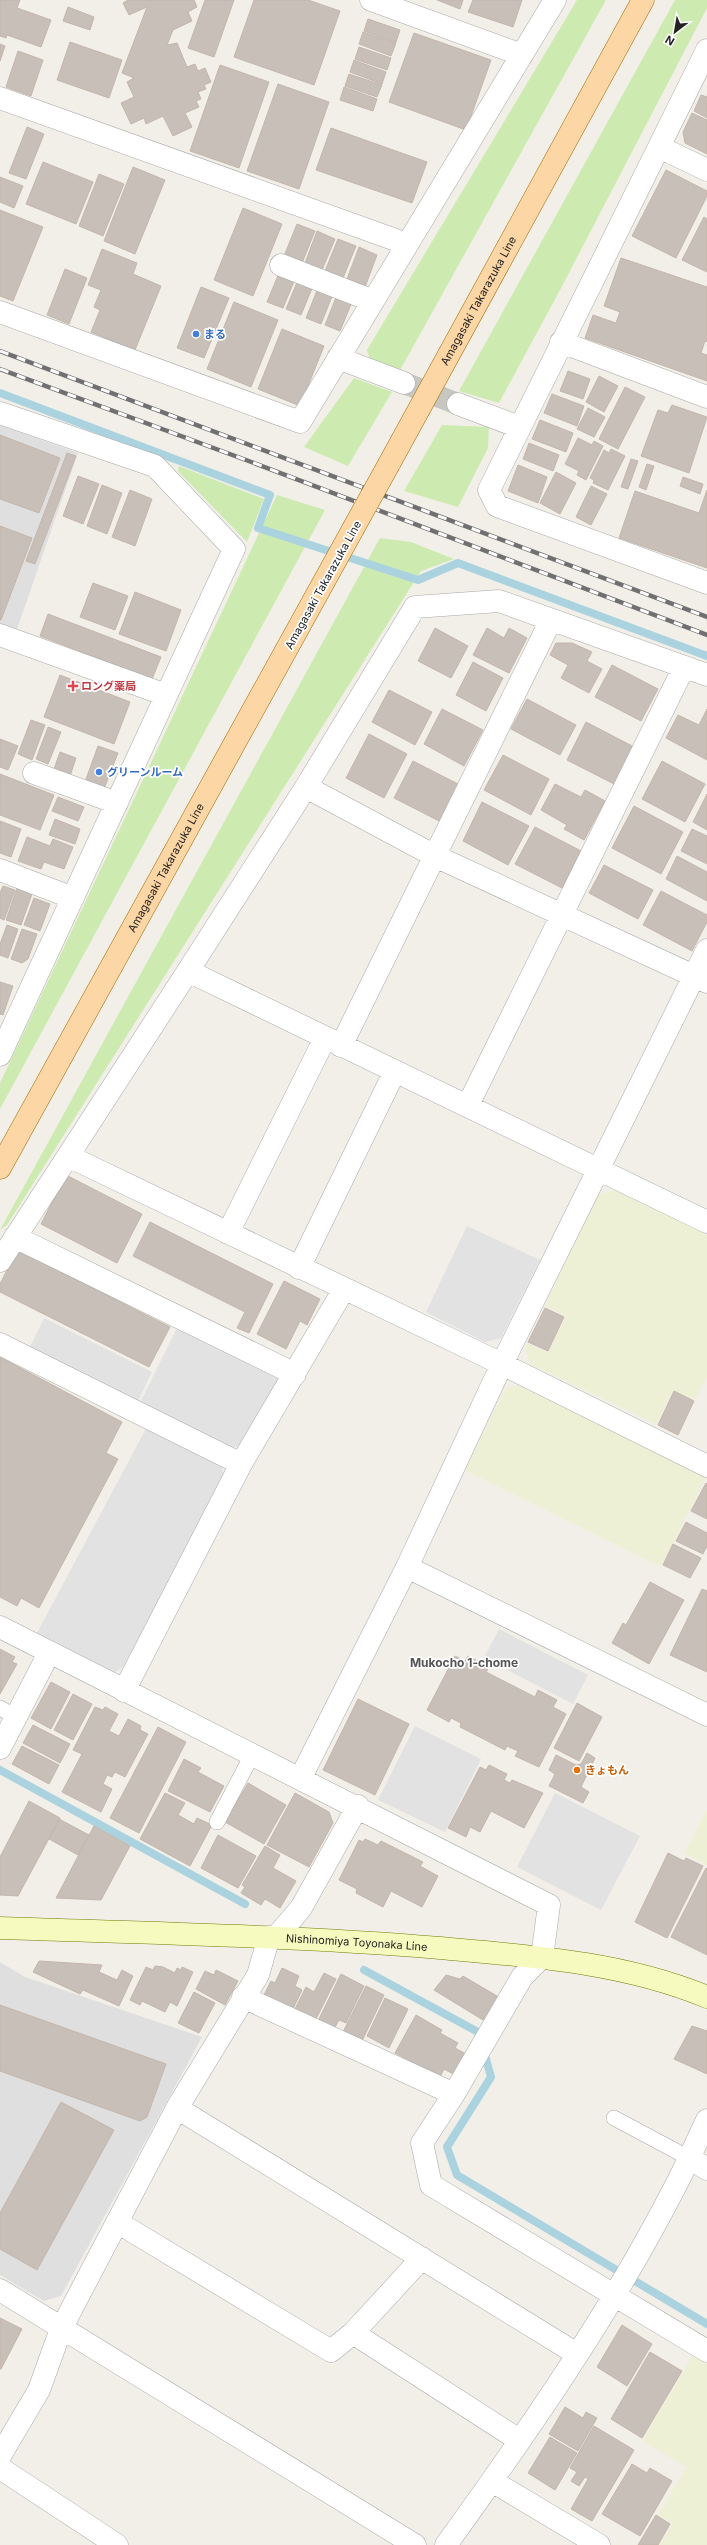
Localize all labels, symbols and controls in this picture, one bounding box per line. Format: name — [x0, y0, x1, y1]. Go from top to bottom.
north arrow — [655, 12, 695, 52]
text: N — [663, 32, 677, 49]
street label: Amagasaki Takarazuka Line — [437, 234, 519, 368]
place label: まる — [204, 327, 226, 341]
marker: まる — [191, 329, 201, 339]
street label: Amagasaki Takarazuka Line — [282, 518, 364, 652]
place label: ロング薬局 — [81, 679, 136, 693]
marker: ロング薬局 — [68, 681, 78, 691]
place label: グリーンルーム — [107, 765, 183, 779]
marker: グリーンルーム — [94, 767, 104, 777]
street label: Amagasaki Takarazuka Line — [125, 801, 207, 935]
district label: Mukocho 1-chome — [410, 1655, 518, 1670]
place label: きょもん — [585, 1763, 629, 1777]
marker: きょもん — [572, 1765, 582, 1775]
street label: Nishinomiya Toyonaka Line — [286, 1931, 428, 1954]

